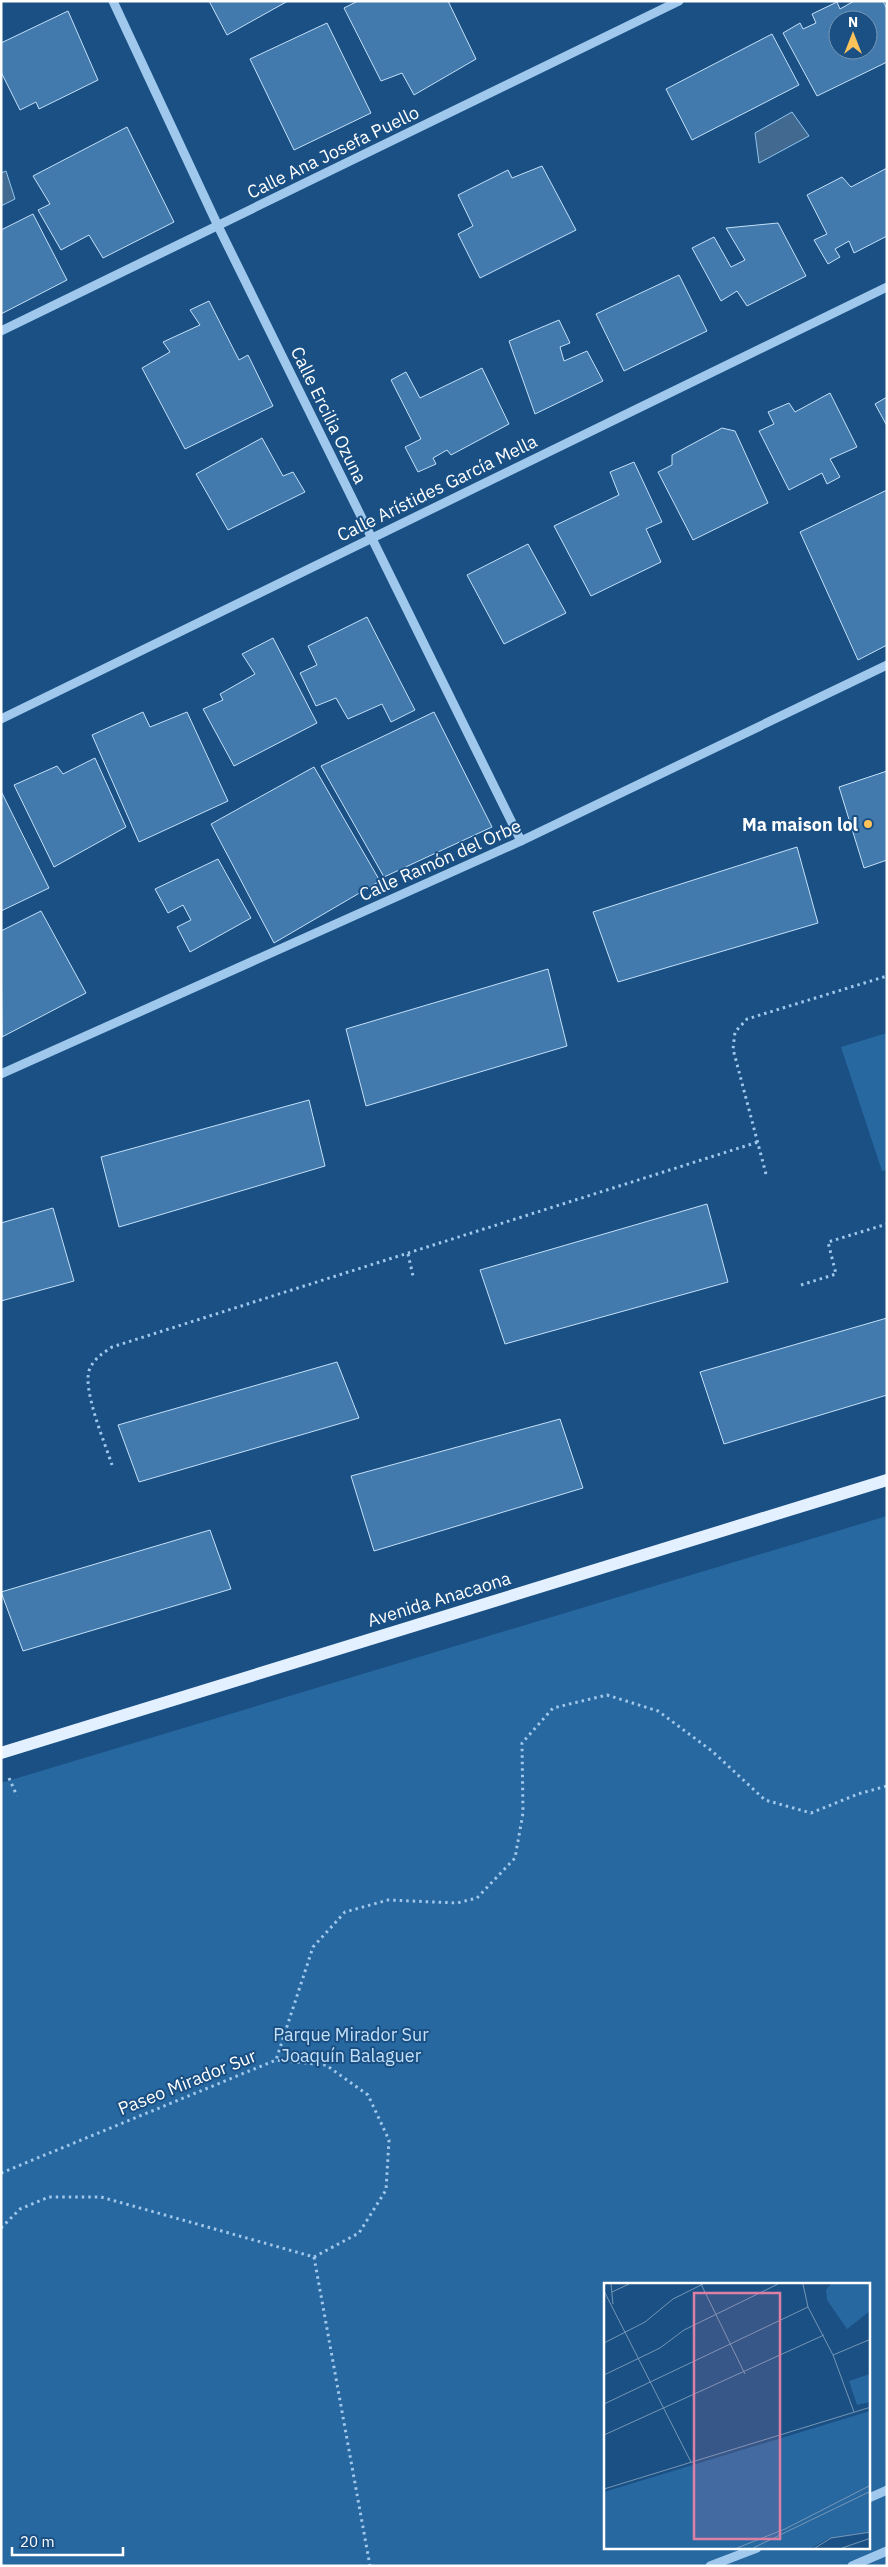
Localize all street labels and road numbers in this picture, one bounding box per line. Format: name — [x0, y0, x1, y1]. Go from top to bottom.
street label: Calle Ana Josefa Puello — [243, 100, 423, 204]
street label: Calle Ercilia Ozuna — [286, 343, 372, 488]
street label: Calle Arístides García Mella — [333, 429, 541, 547]
street label: Calle Ramón del Orbe — [355, 814, 525, 906]
street label: Avenida Anacaona — [365, 1566, 514, 1632]
street label: Paseo Mirador Sur — [114, 2044, 260, 2120]

